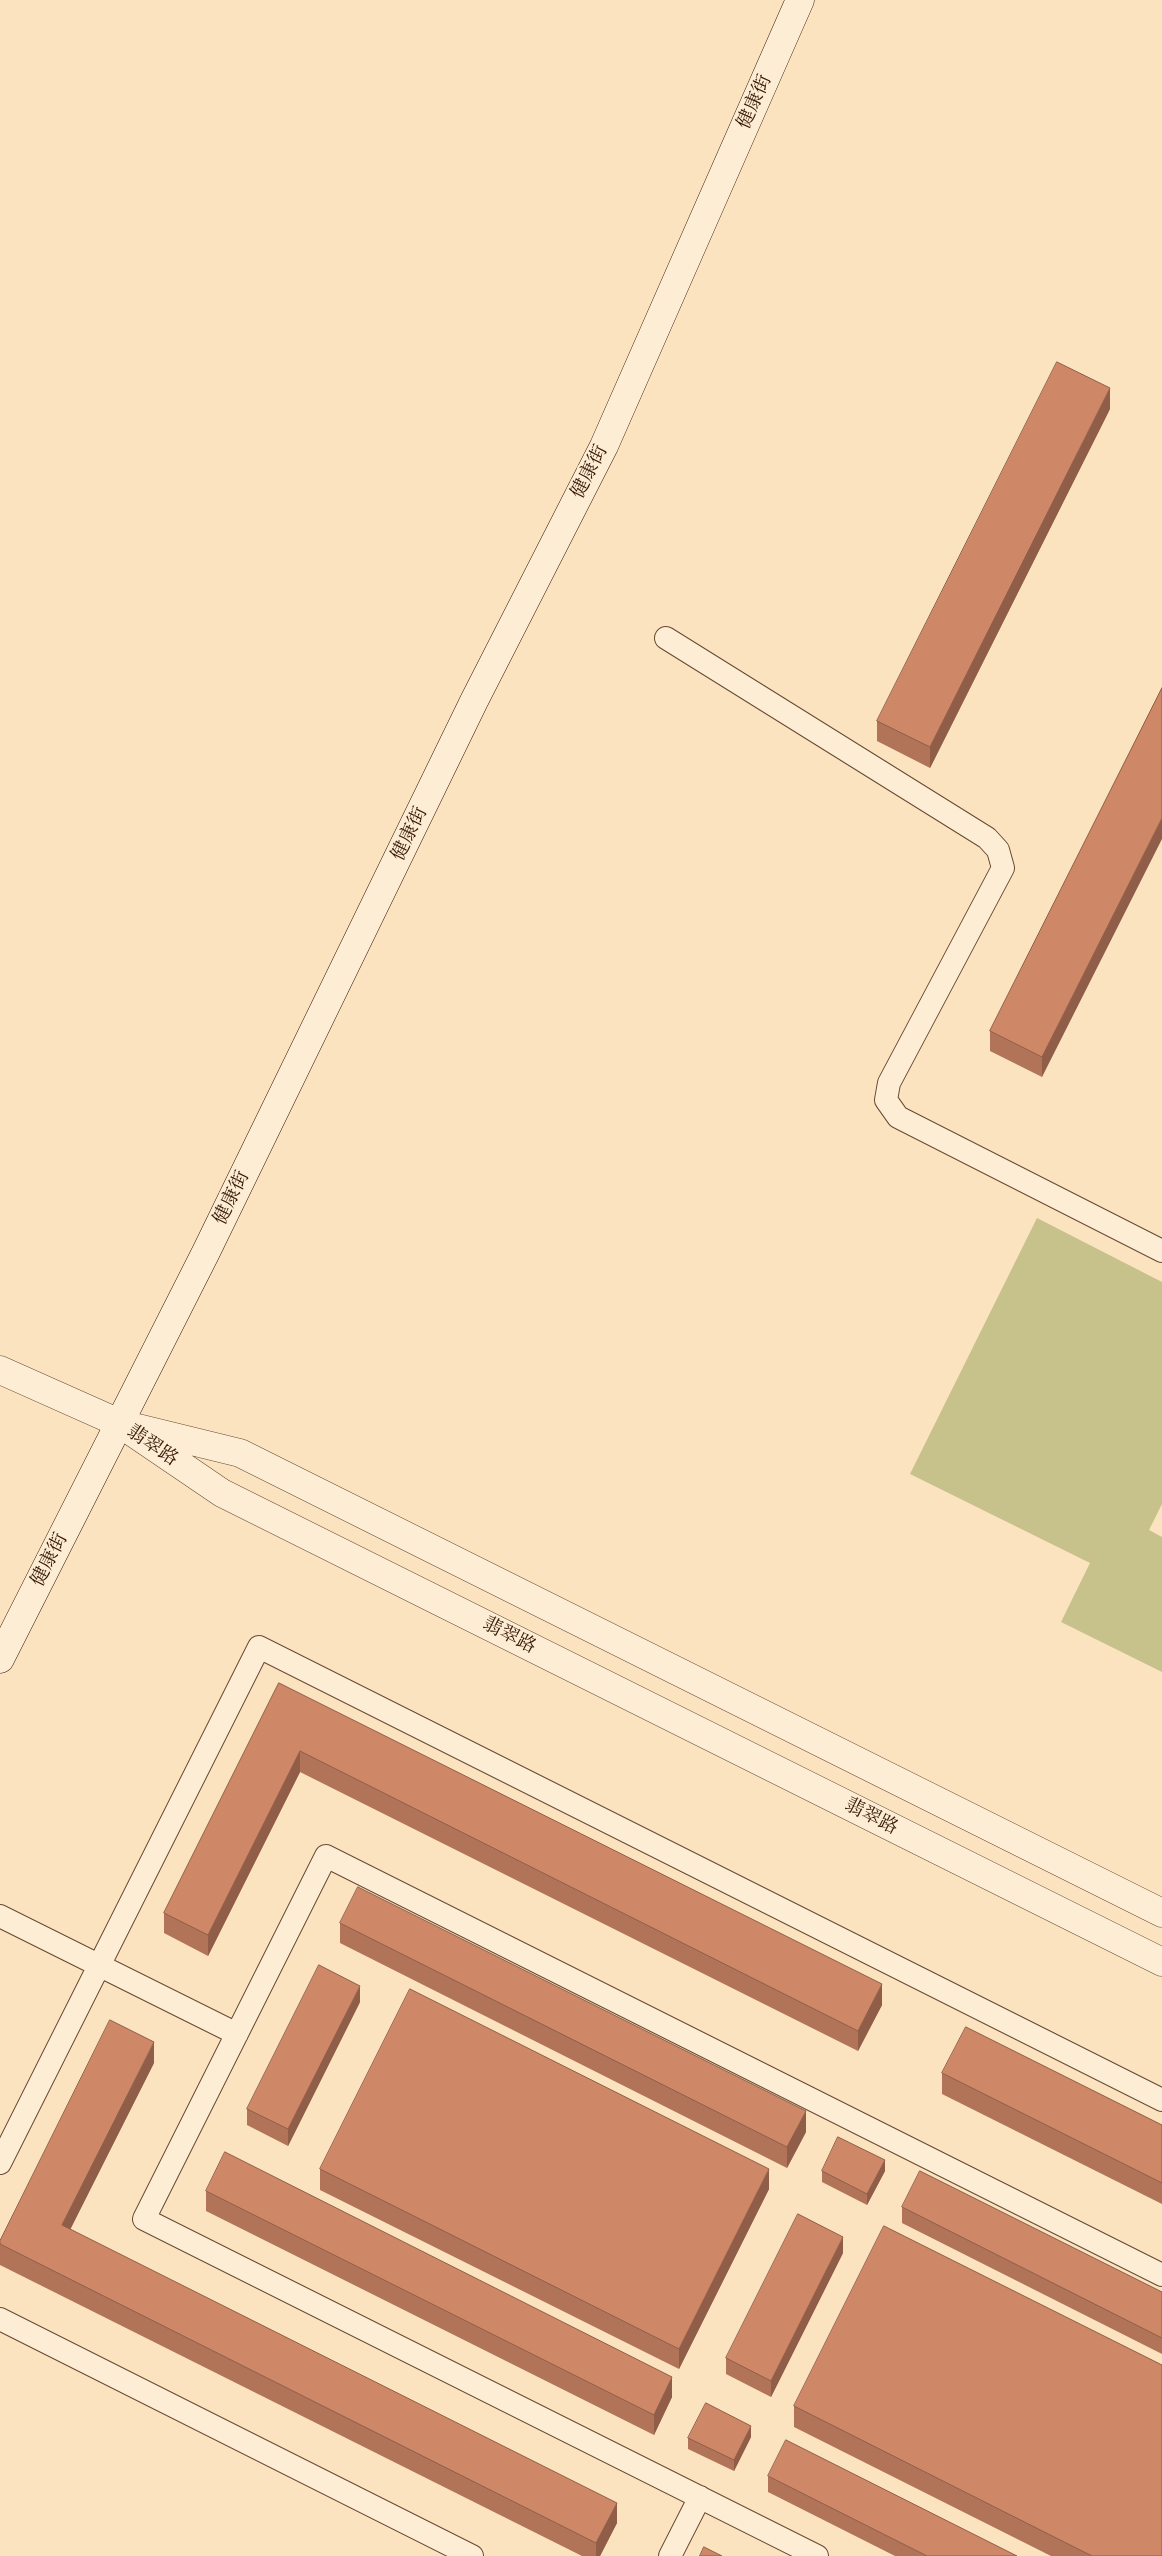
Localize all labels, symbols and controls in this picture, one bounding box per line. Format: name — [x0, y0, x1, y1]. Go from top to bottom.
street label: 健康街 — [733, 71, 777, 133]
street label: 健康街 — [567, 441, 613, 503]
street label: 健康街 — [387, 803, 433, 865]
street label: 健康街 — [209, 1167, 255, 1229]
street label: 翡翠路 — [122, 1421, 182, 1471]
street label: 健康街 — [27, 1529, 73, 1591]
street label: 翡翠路 — [478, 1613, 540, 1659]
street label: 翡翠路 — [840, 1794, 902, 1840]

